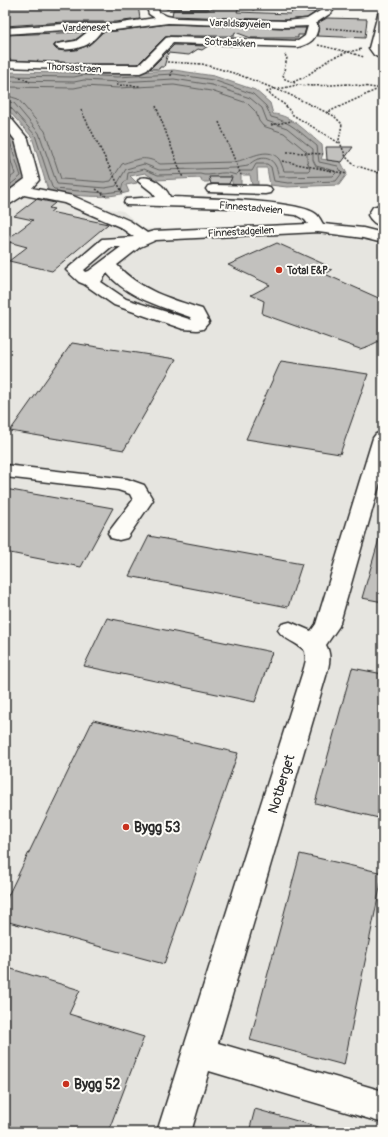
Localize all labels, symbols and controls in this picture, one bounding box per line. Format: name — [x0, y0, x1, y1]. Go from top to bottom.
street label: Varaldsøyveien — [209, 17, 271, 31]
street label: Vardeneset — [62, 22, 111, 34]
street label: Sotrabakken — [204, 36, 256, 50]
street label: Thorsastraen — [46, 61, 102, 75]
street label: Finnestadveien — [219, 199, 283, 217]
street label: Finnestadgeilen — [208, 224, 275, 240]
marker: Total E&P — [274, 265, 284, 275]
place label: Total E&P — [286, 265, 328, 277]
street label: Notberget — [264, 752, 299, 816]
place label: Bygg 53 — [134, 819, 181, 836]
marker: Bygg 53 — [121, 822, 131, 832]
place label: Bygg 52 — [74, 1076, 121, 1093]
marker: Bygg 52 — [61, 1079, 71, 1089]

